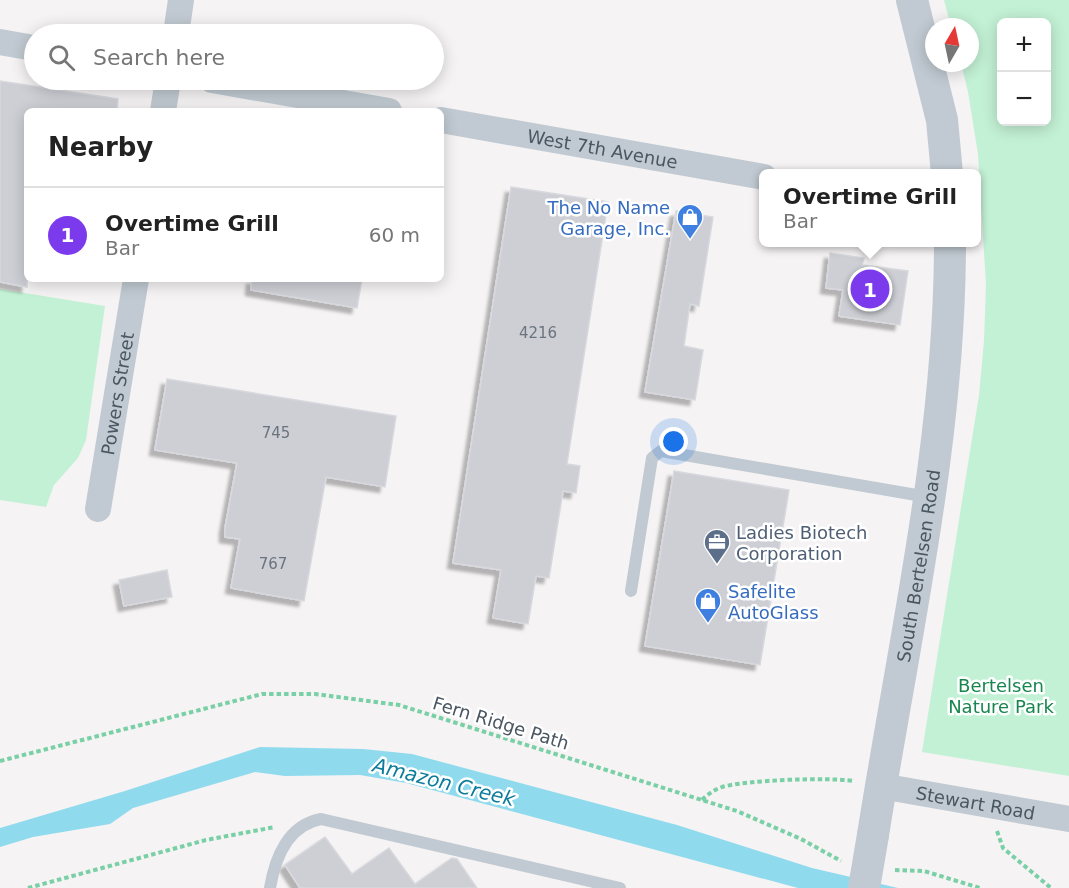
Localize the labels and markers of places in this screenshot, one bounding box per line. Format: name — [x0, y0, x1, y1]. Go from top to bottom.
place label: The No Name Garage, Inc. — [546, 197, 670, 239]
shop icon: The No Name Garage, Inc. — [675, 202, 705, 240]
pin: 1 — [850, 266, 890, 312]
place label: Ladies Biotech Corporation — [736, 522, 867, 564]
office icon: Ladies Biotech Corporation — [702, 527, 732, 565]
place label: Safelite AutoGlass — [728, 581, 819, 623]
shop icon: Safelite AutoGlass — [693, 586, 723, 624]

